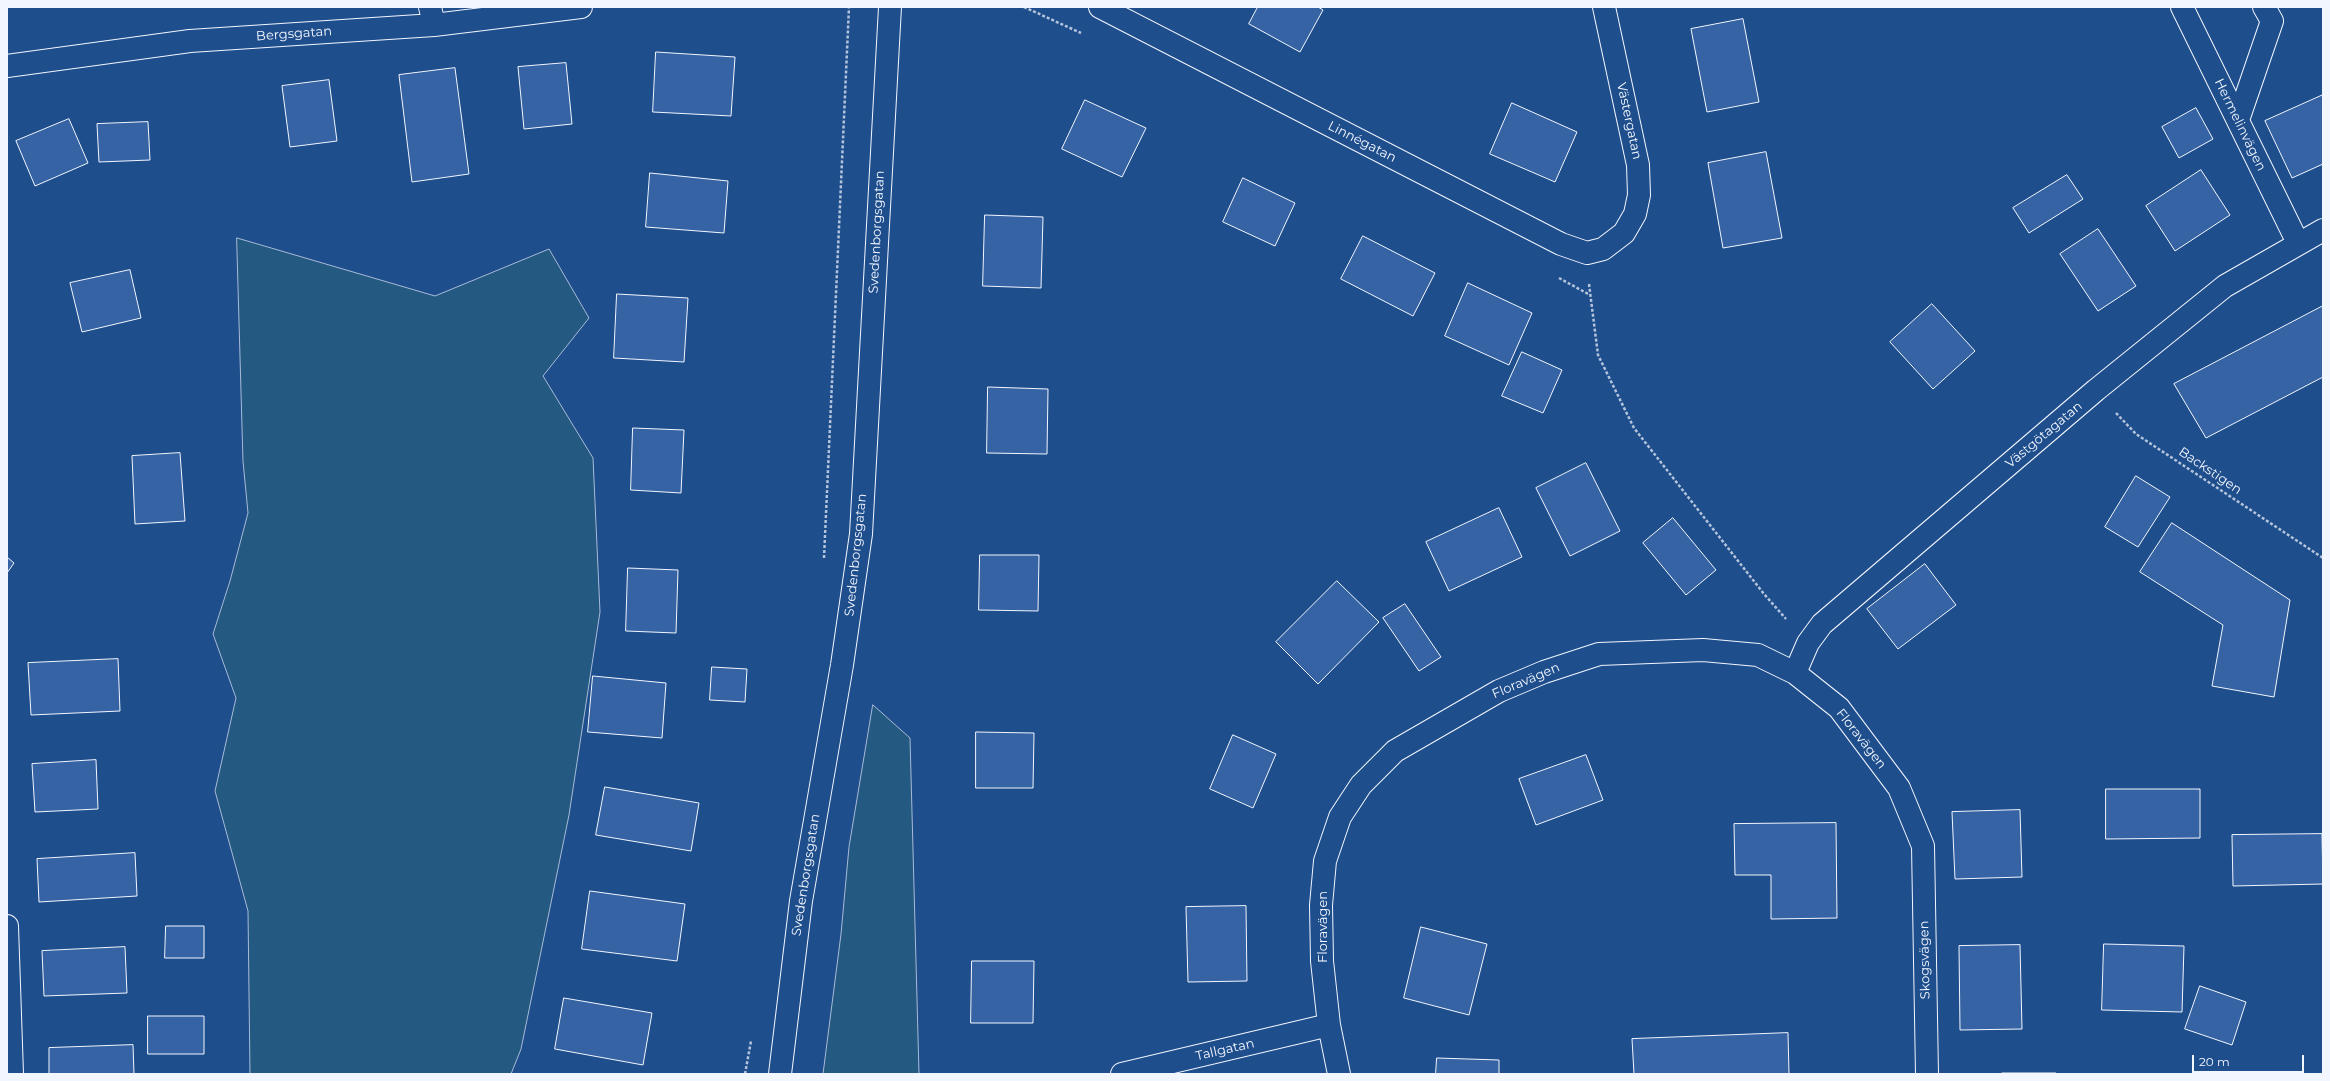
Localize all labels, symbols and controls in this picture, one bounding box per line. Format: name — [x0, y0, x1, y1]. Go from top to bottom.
street label: Bergsgatan — [256, 24, 332, 44]
street label: Hermelinvägen — [2211, 76, 2269, 174]
street label: Västergatan — [1613, 81, 1645, 161]
street label: Linnégatan — [1325, 118, 1399, 166]
street label: Svedenborgsgatan — [866, 170, 888, 294]
street label: Västgötagatan — [2003, 398, 2085, 472]
street label: Backstigen — [2175, 444, 2245, 498]
street label: Svedenborgsgatan — [842, 493, 870, 617]
street label: Floravägen — [1490, 660, 1562, 702]
street label: Floravägen — [1833, 706, 1889, 772]
street label: Svedenborgsgatan — [789, 813, 823, 937]
street label: Floravägen — [1315, 891, 1331, 963]
street label: Skogsvägen — [1917, 920, 1933, 1000]
street label: Tallgatan — [1194, 1036, 1256, 1064]
scale bar — [2194, 1047, 2306, 1073]
text: 20 m — [2199, 1054, 2230, 1069]

